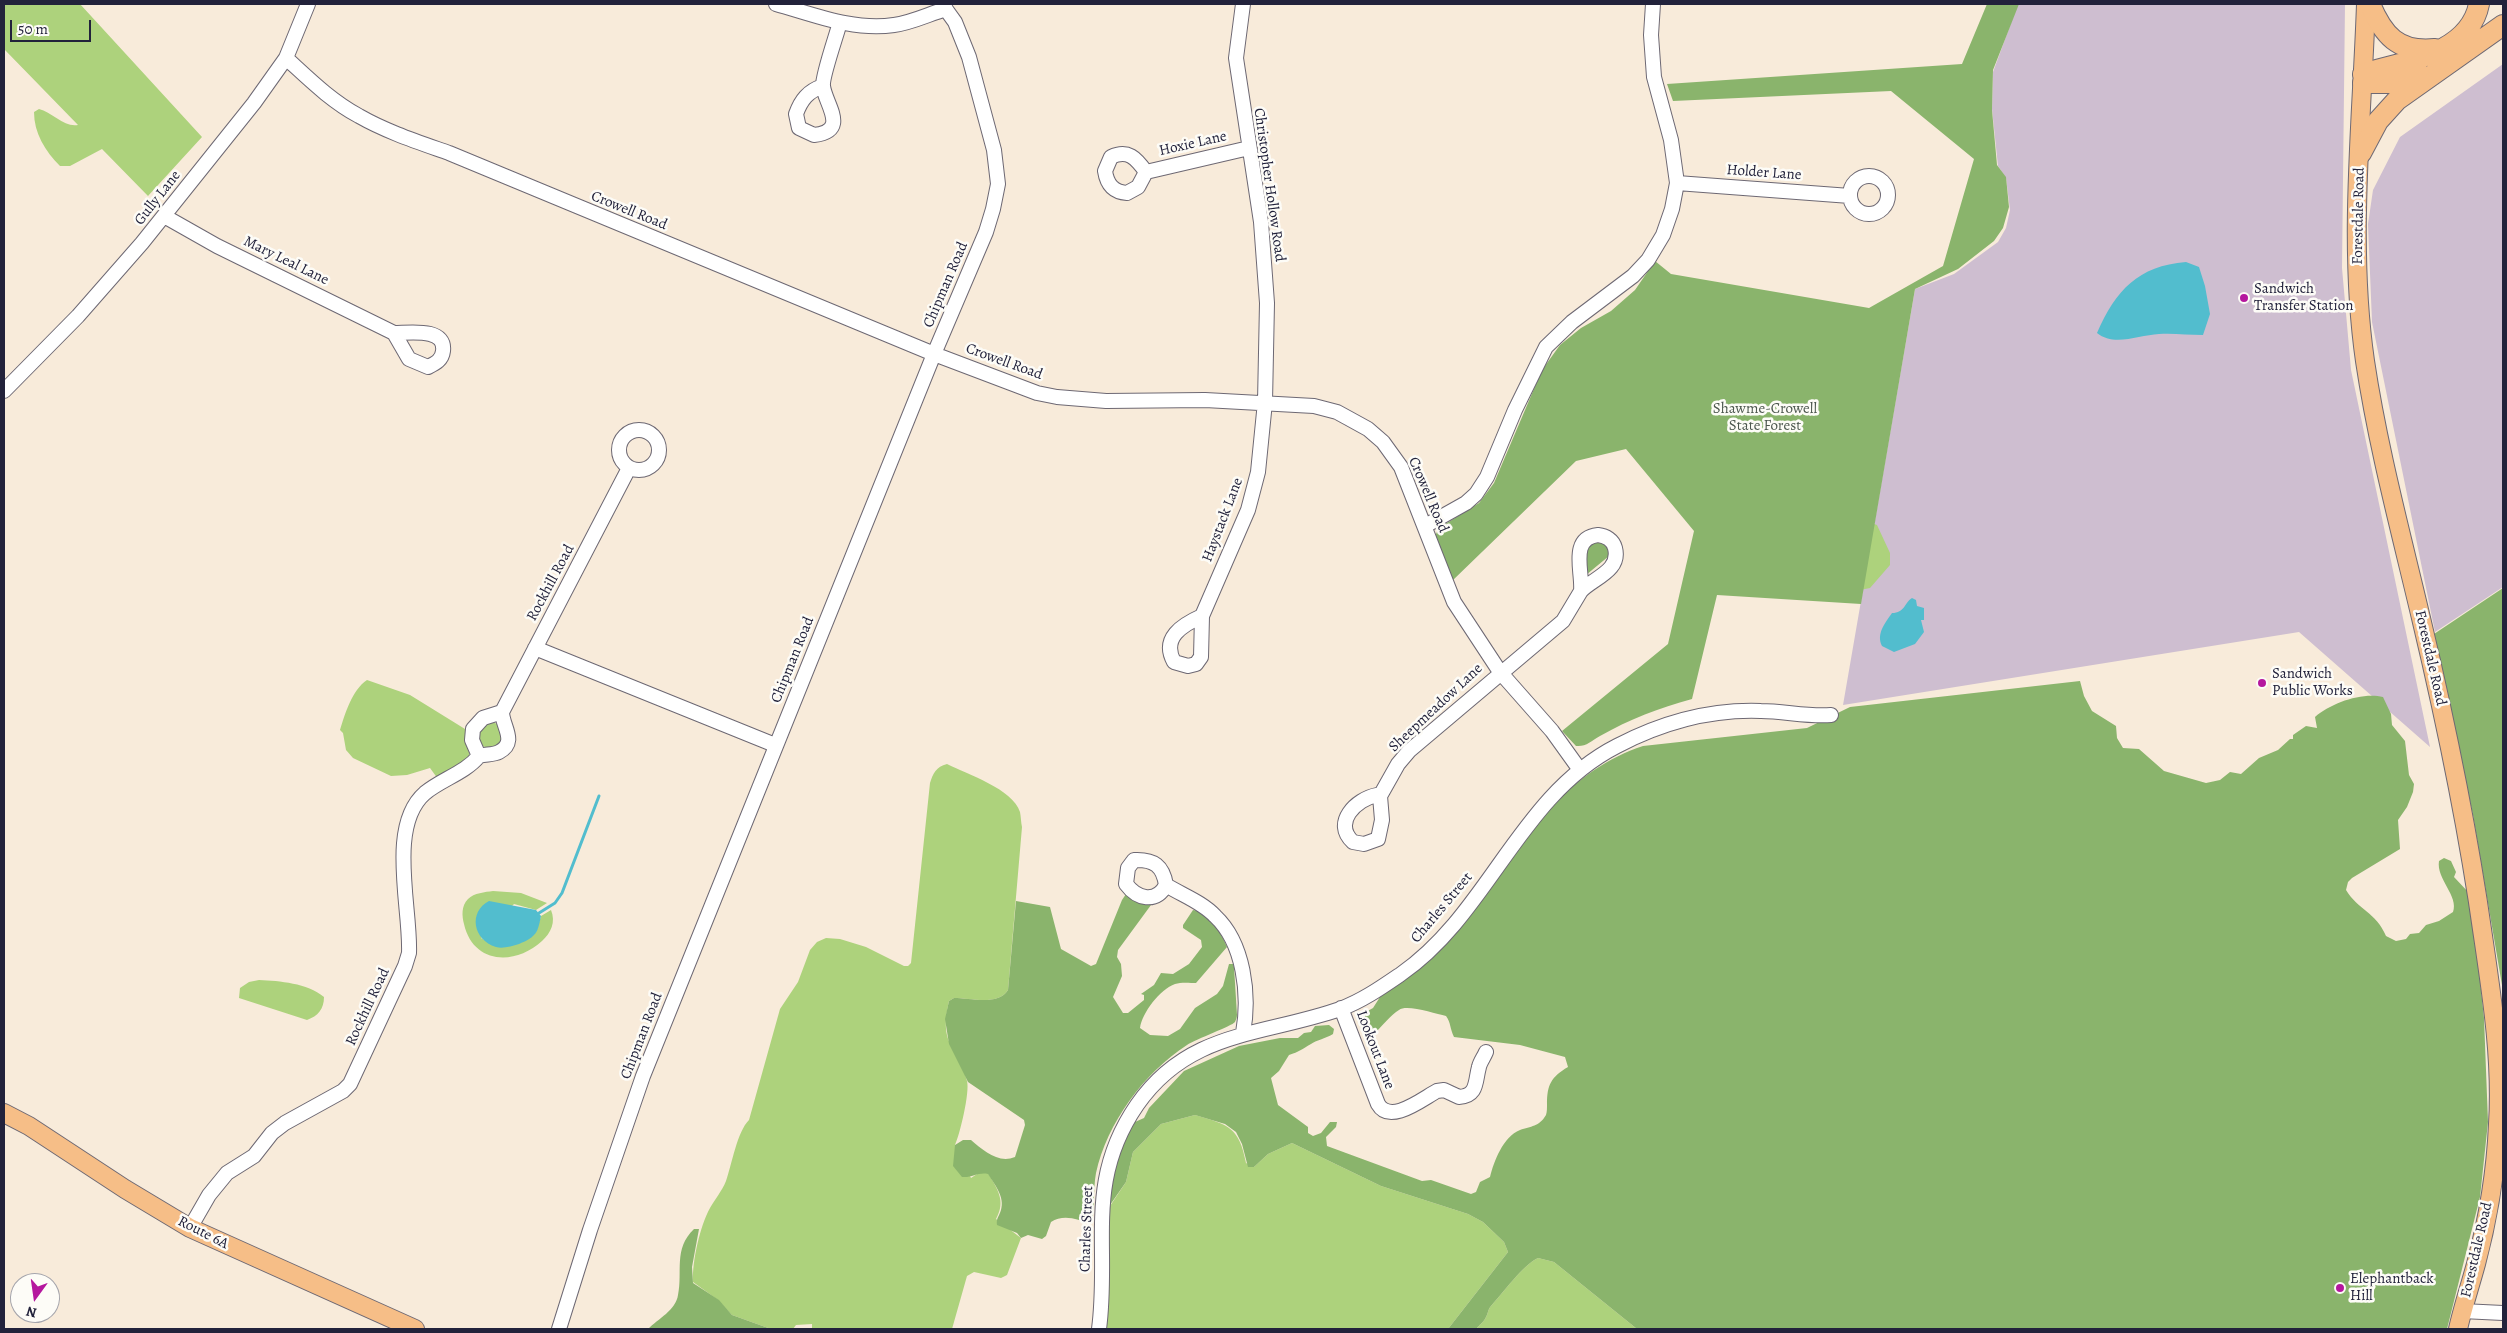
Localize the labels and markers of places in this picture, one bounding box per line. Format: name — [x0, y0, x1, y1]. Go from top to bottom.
place label: Sandwich Transfer Station — [2254, 280, 2353, 315]
marker: Sandwich Transfer Station — [2238, 292, 2250, 304]
place label: Sandwich Public Works — [2272, 665, 2353, 700]
marker: Sandwich Public Works — [2256, 677, 2268, 689]
place label: Elephantback Hill — [2350, 1270, 2434, 1305]
marker: Elephantback Hill — [2334, 1282, 2346, 1294]

